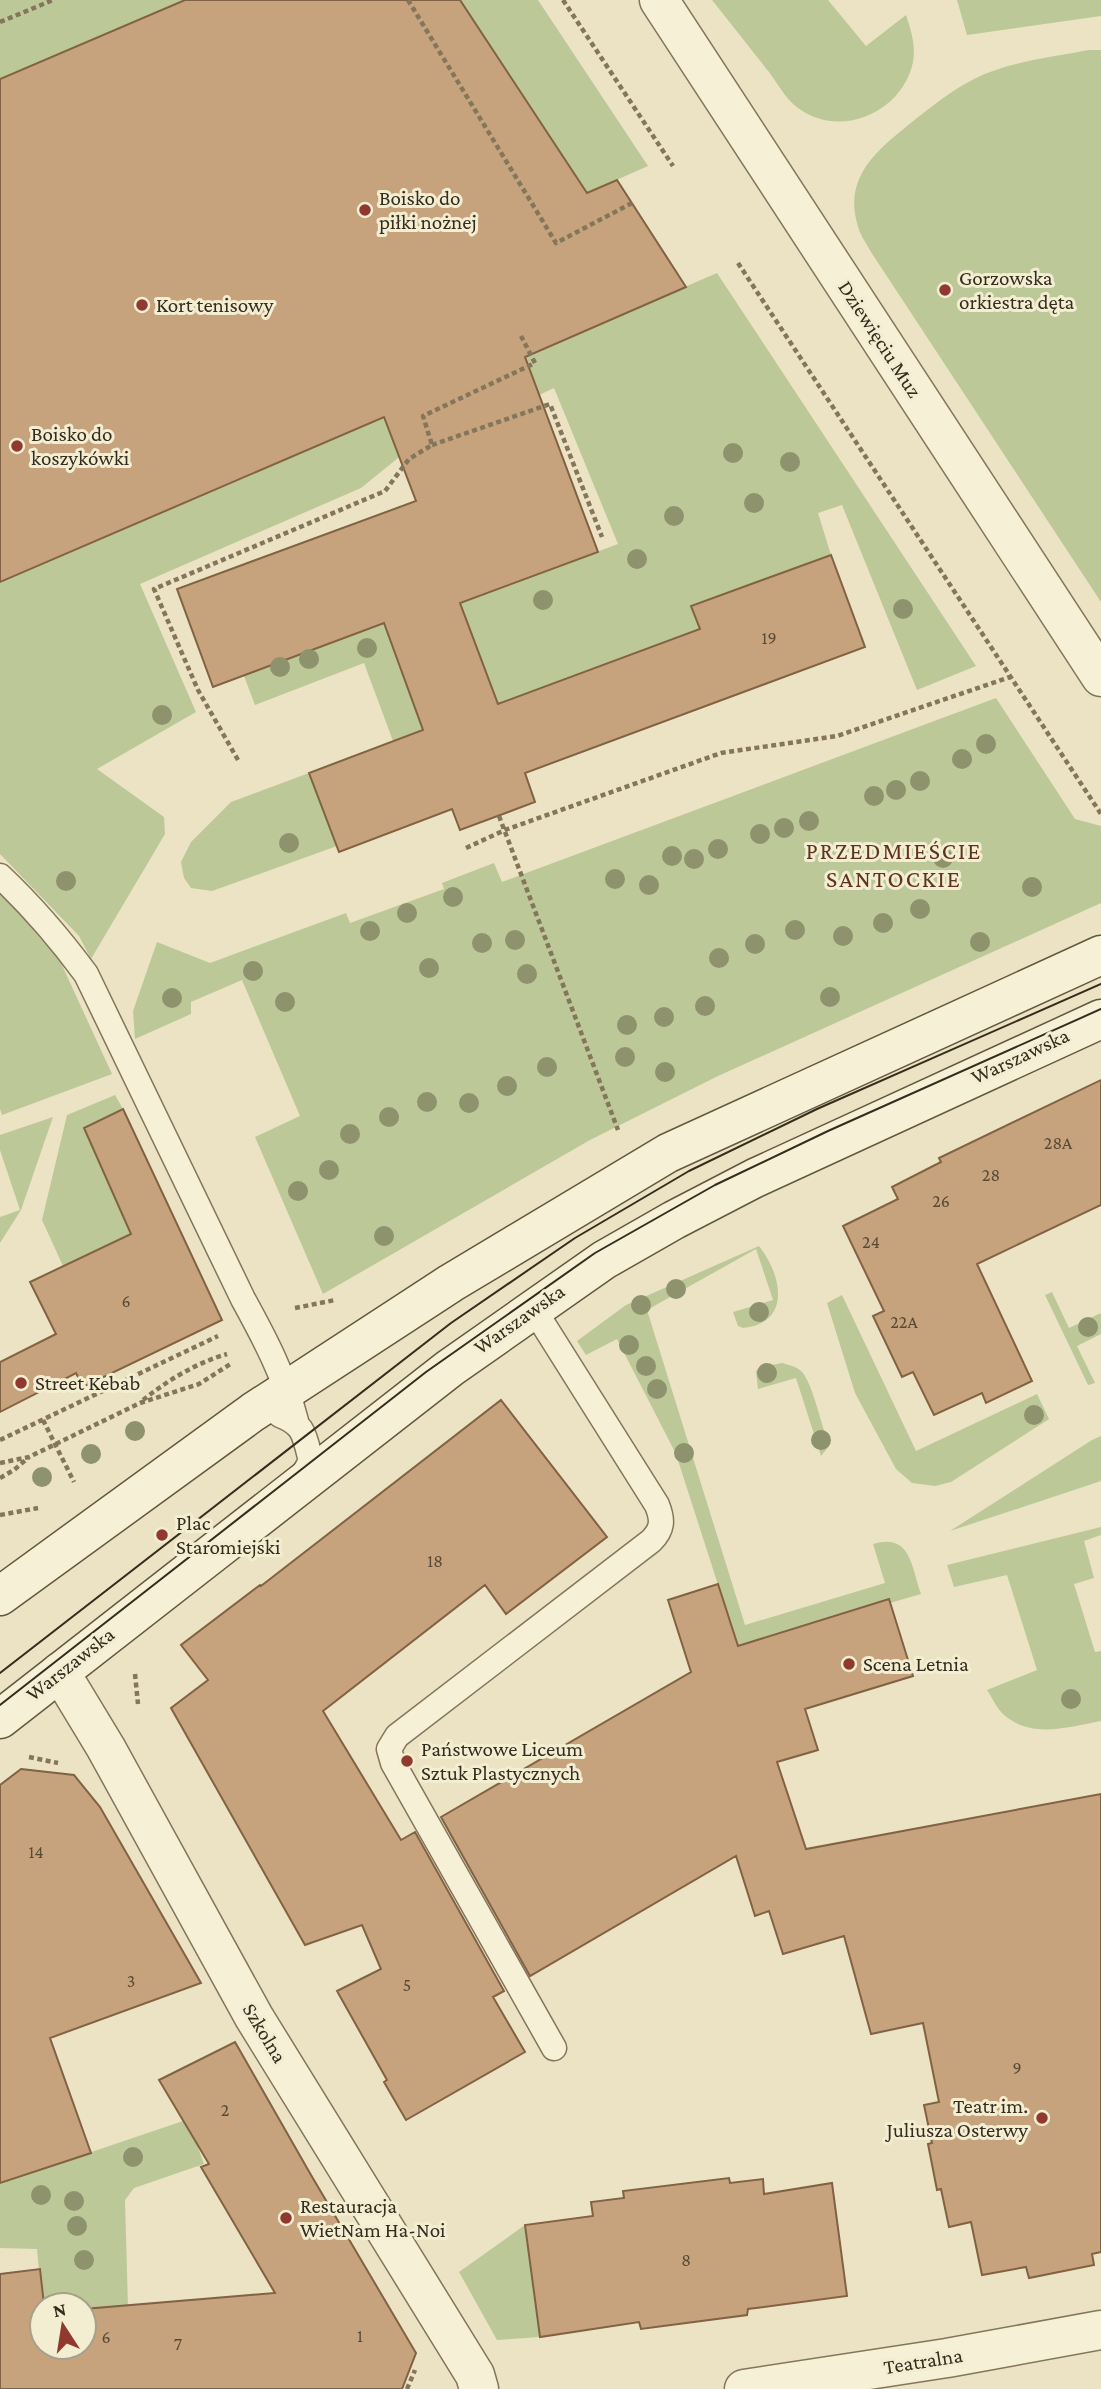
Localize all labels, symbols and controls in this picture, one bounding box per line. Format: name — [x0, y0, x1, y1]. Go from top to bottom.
place label: Boisko do piłki nożnej — [379, 186, 477, 234]
marker: Boisko do piłki nożnej — [357, 202, 373, 218]
place label: Gorzowska orkiestra dęta — [959, 266, 1075, 314]
street label: Dziewięciu Muz — [833, 276, 927, 402]
marker: Gorzowska orkiestra dęta — [937, 282, 953, 298]
place label: Kort tenisowy — [156, 293, 274, 317]
marker: Kort tenisowy — [134, 297, 150, 313]
place label: Boisko do koszykówki — [31, 422, 130, 470]
marker: Boisko do koszykówki — [9, 438, 25, 454]
house number: 19 — [761, 628, 777, 648]
district label: PRZEDMIEŚCIE SANTOCKIE — [806, 837, 982, 892]
street label: Warszawska — [967, 1023, 1073, 1089]
house number: 28A — [1044, 1133, 1073, 1153]
house number: 28 — [982, 1165, 1000, 1185]
house number: 26 — [932, 1191, 950, 1211]
house number: 24 — [862, 1232, 880, 1252]
street label: Warszawska — [469, 1279, 569, 1359]
house number: 6 — [121, 1291, 131, 1311]
house number: 22A — [890, 1312, 918, 1332]
place label: Street Kebab — [35, 1371, 140, 1395]
marker: Street Kebab — [13, 1375, 29, 1391]
place label: Plac Staromiejski — [176, 1511, 281, 1559]
marker: Plac Staromiejski — [154, 1527, 170, 1543]
house number: 18 — [427, 1551, 443, 1571]
street label: Warszawska — [21, 1622, 119, 1706]
place label: Scena Letnia — [863, 1652, 969, 1676]
marker: Scena Letnia — [841, 1656, 857, 1672]
place label: Państwowe Liceum Sztuk Plastycznych — [421, 1737, 583, 1785]
marker: Państwowe Liceum Sztuk Plastycznych — [399, 1753, 415, 1769]
house number: 14 — [28, 1842, 44, 1862]
house number: 3 — [127, 1971, 135, 1991]
house number: 5 — [403, 1975, 411, 1995]
street label: Szkolna — [238, 1999, 292, 2068]
house number: 9 — [1012, 2058, 1022, 2078]
place label: Teatr im. Juliusza Osterwy — [884, 2094, 1028, 2142]
house number: 2 — [221, 2100, 229, 2120]
marker: Teatr im. Juliusza Osterwy — [1034, 2110, 1050, 2126]
place label: Restauracja WietNam Ha-Noi — [300, 2194, 446, 2242]
marker: Restauracja WietNam Ha-Noi — [278, 2210, 294, 2226]
house number: 8 — [681, 2250, 691, 2270]
north arrow — [28, 2291, 98, 2361]
text: N — [51, 2298, 68, 2321]
house number: 1 — [357, 2326, 363, 2346]
house number: 6 — [101, 2327, 111, 2347]
house number: 7 — [174, 2334, 182, 2354]
street label: Teatralna — [882, 2343, 965, 2379]

